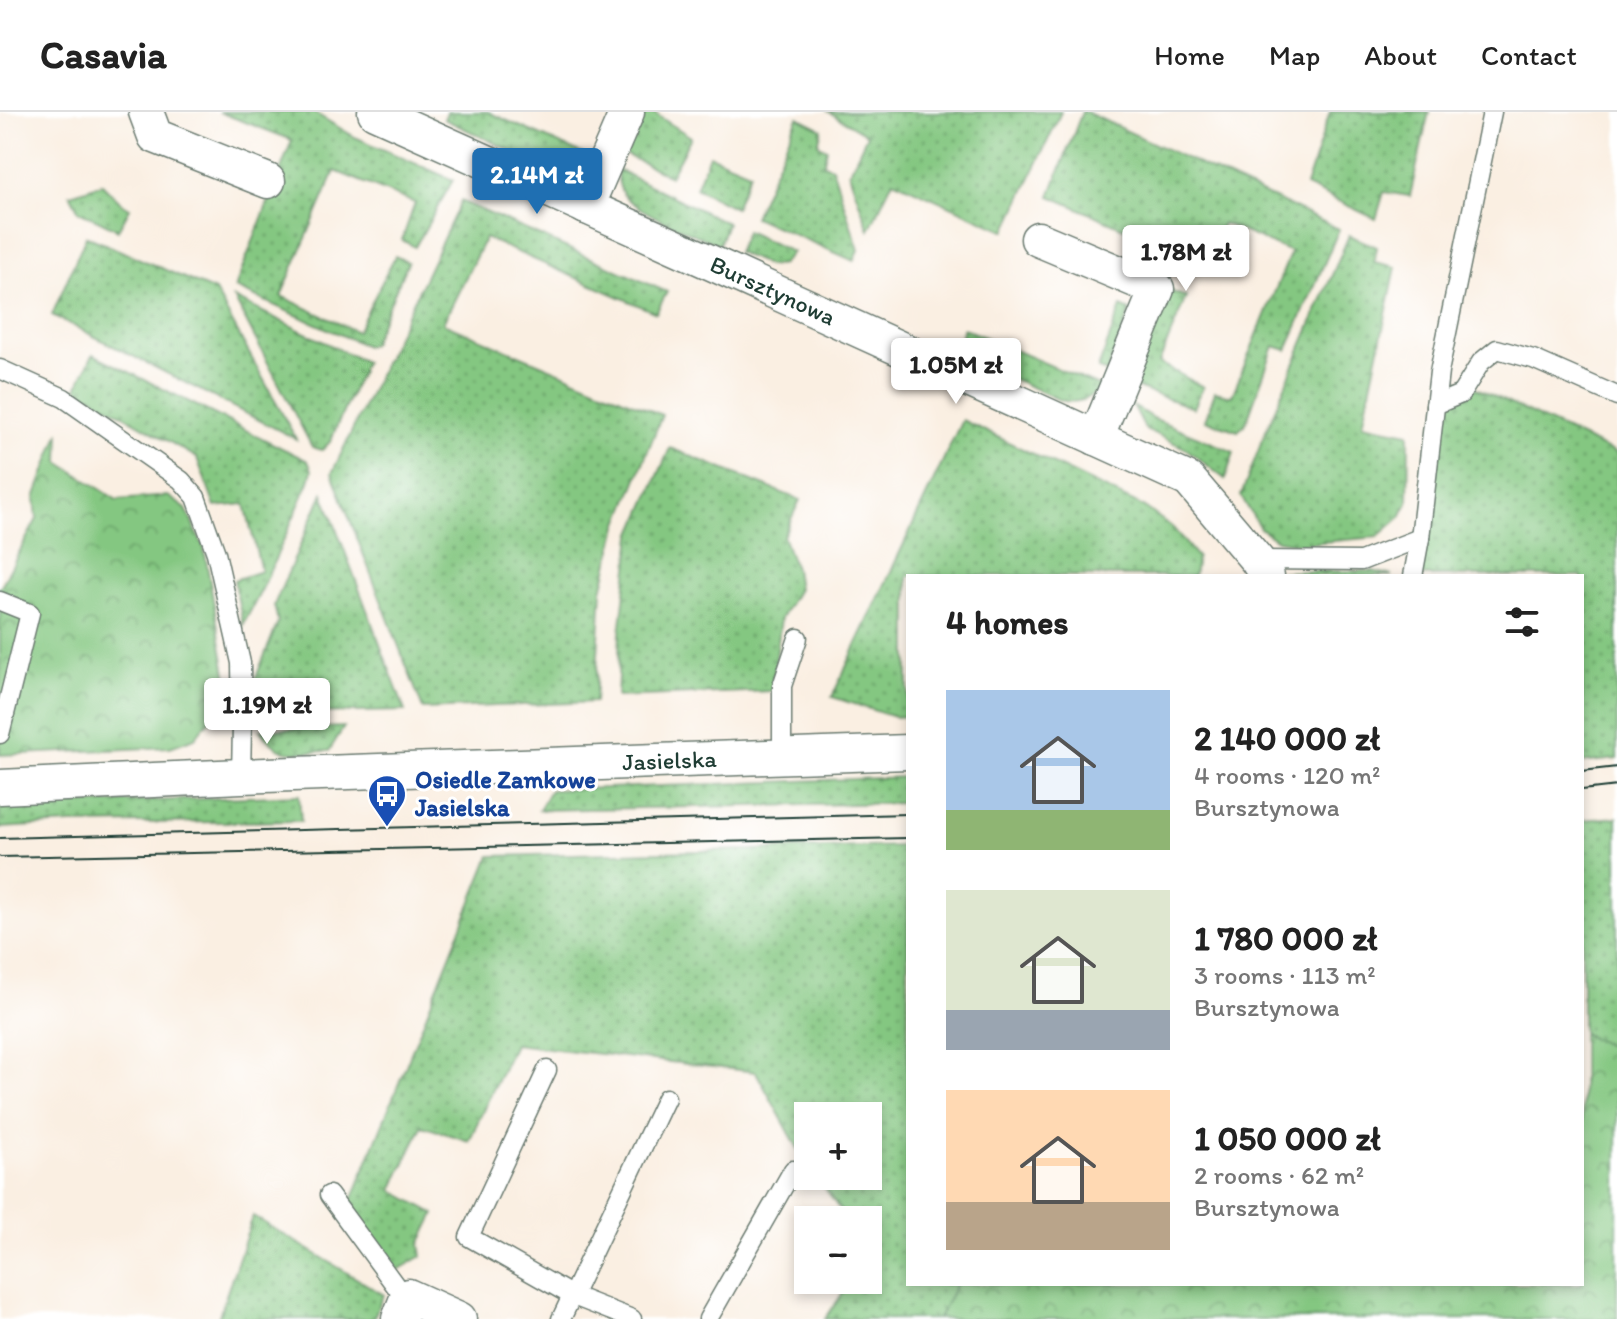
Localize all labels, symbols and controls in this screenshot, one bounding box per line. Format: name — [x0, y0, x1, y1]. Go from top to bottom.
text: Casavia — [40, 32, 167, 78]
text: Home — [1154, 38, 1225, 72]
text: Map — [1269, 38, 1320, 72]
text: About — [1364, 38, 1437, 72]
text: Contact — [1481, 38, 1577, 72]
pin: 2.14M zł — [454, 148, 620, 216]
text: 2.14M zł — [490, 158, 584, 190]
pin: 1.78M zł — [1103, 225, 1269, 293]
text: 1.78M zł — [1140, 235, 1232, 267]
street label: Bursztynowa — [706, 249, 840, 331]
pin: 1.05M zł — [873, 338, 1039, 406]
text: 1.05M zł — [909, 348, 1003, 380]
icon: filters — [1500, 600, 1544, 644]
text: 4 homes — [946, 602, 1069, 643]
pin: 1.19M zł — [184, 678, 350, 746]
text: 1.19M zł — [222, 688, 312, 720]
text: 2 140 000 zł — [1194, 718, 1380, 759]
icon: home — [1010, 722, 1106, 818]
street label: Jasielska — [622, 744, 718, 776]
text: 4 rooms · 120 m² — [1194, 759, 1380, 791]
place label: Osiedle Zamkowe Jasielska — [414, 765, 596, 822]
bus stop icon: Osiedle Zamkowe Jasielska — [366, 773, 408, 828]
text: Bursztynowa — [1194, 791, 1340, 823]
text: 1 780 000 zł — [1194, 918, 1378, 959]
icon: home — [1010, 922, 1106, 1018]
text: 3 rooms · 113 m² — [1194, 959, 1376, 991]
text: Bursztynowa — [1194, 991, 1340, 1023]
map controls — [794, 1102, 882, 1294]
button: + — [794, 1102, 882, 1190]
text: 1 050 000 zł — [1194, 1118, 1381, 1159]
icon: home — [1010, 1122, 1106, 1218]
text: 2 rooms · 62 m² — [1194, 1159, 1364, 1191]
text: Bursztynowa — [1194, 1191, 1340, 1223]
button: − — [794, 1206, 882, 1294]

